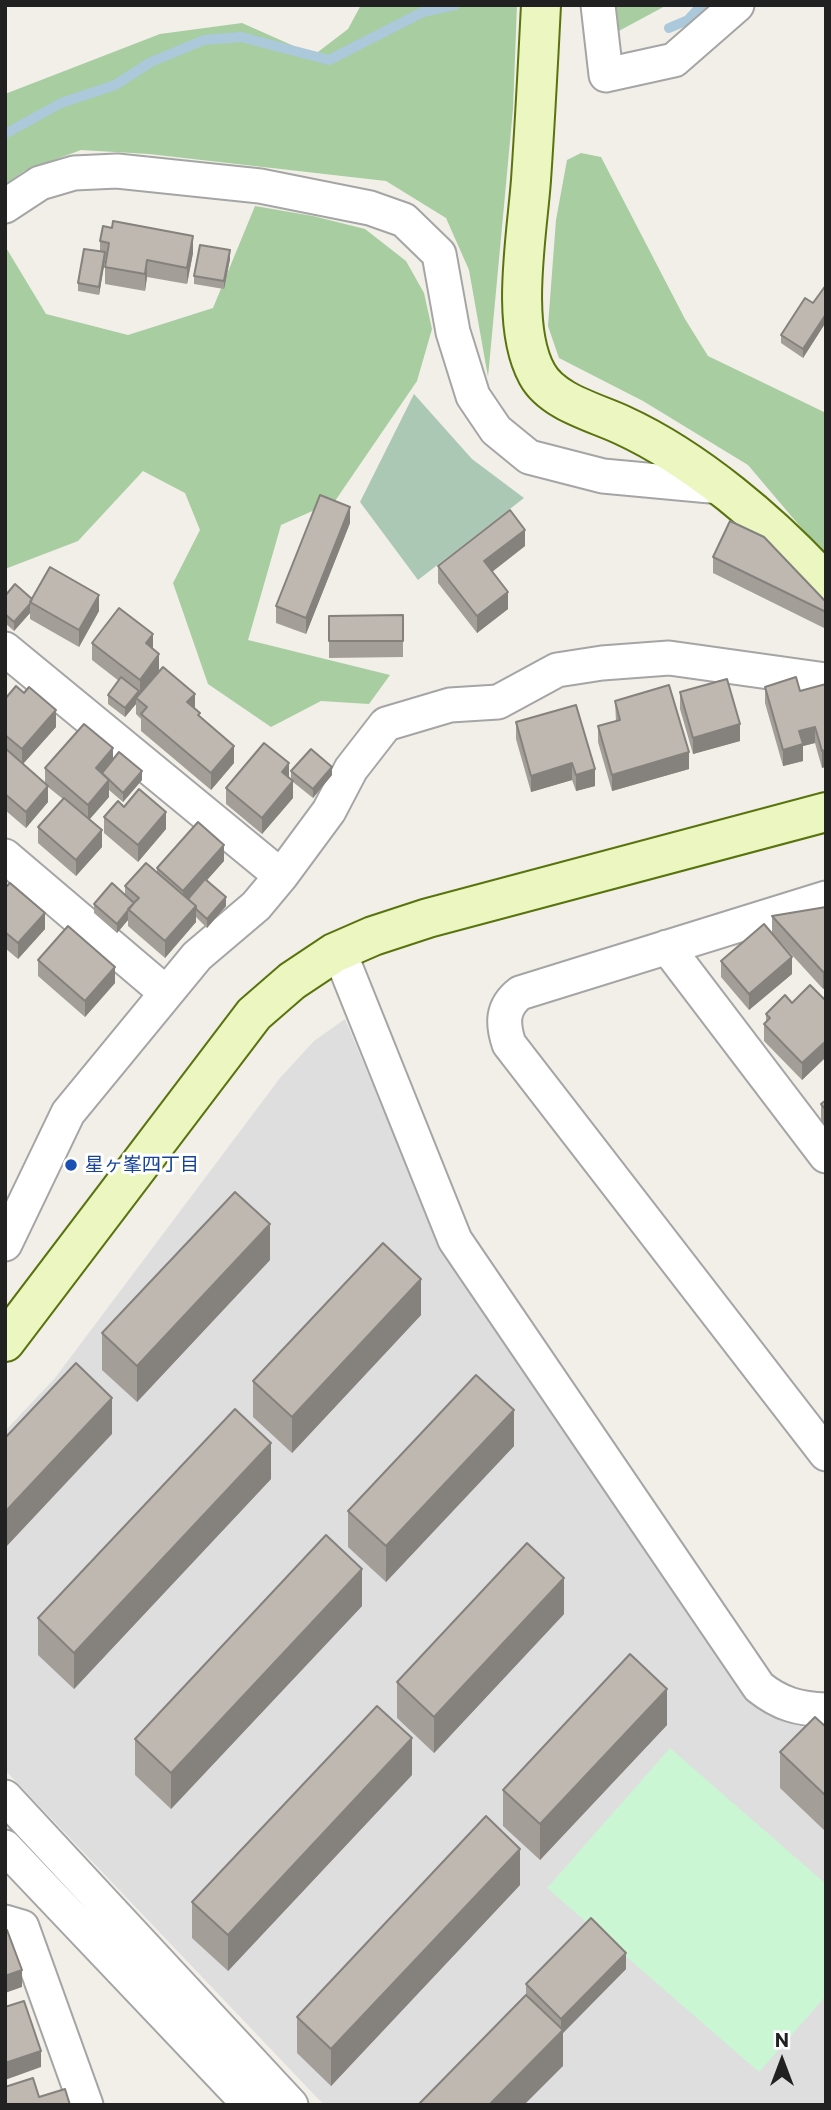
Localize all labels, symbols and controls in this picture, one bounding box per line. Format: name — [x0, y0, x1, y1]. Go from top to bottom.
place label: 星ヶ峯四丁目 — [85, 1154, 199, 1176]
marker: 星ヶ峯四丁目 — [63, 1157, 79, 1173]
north arrow — [747, 2026, 817, 2096]
text: N — [775, 2028, 789, 2051]

